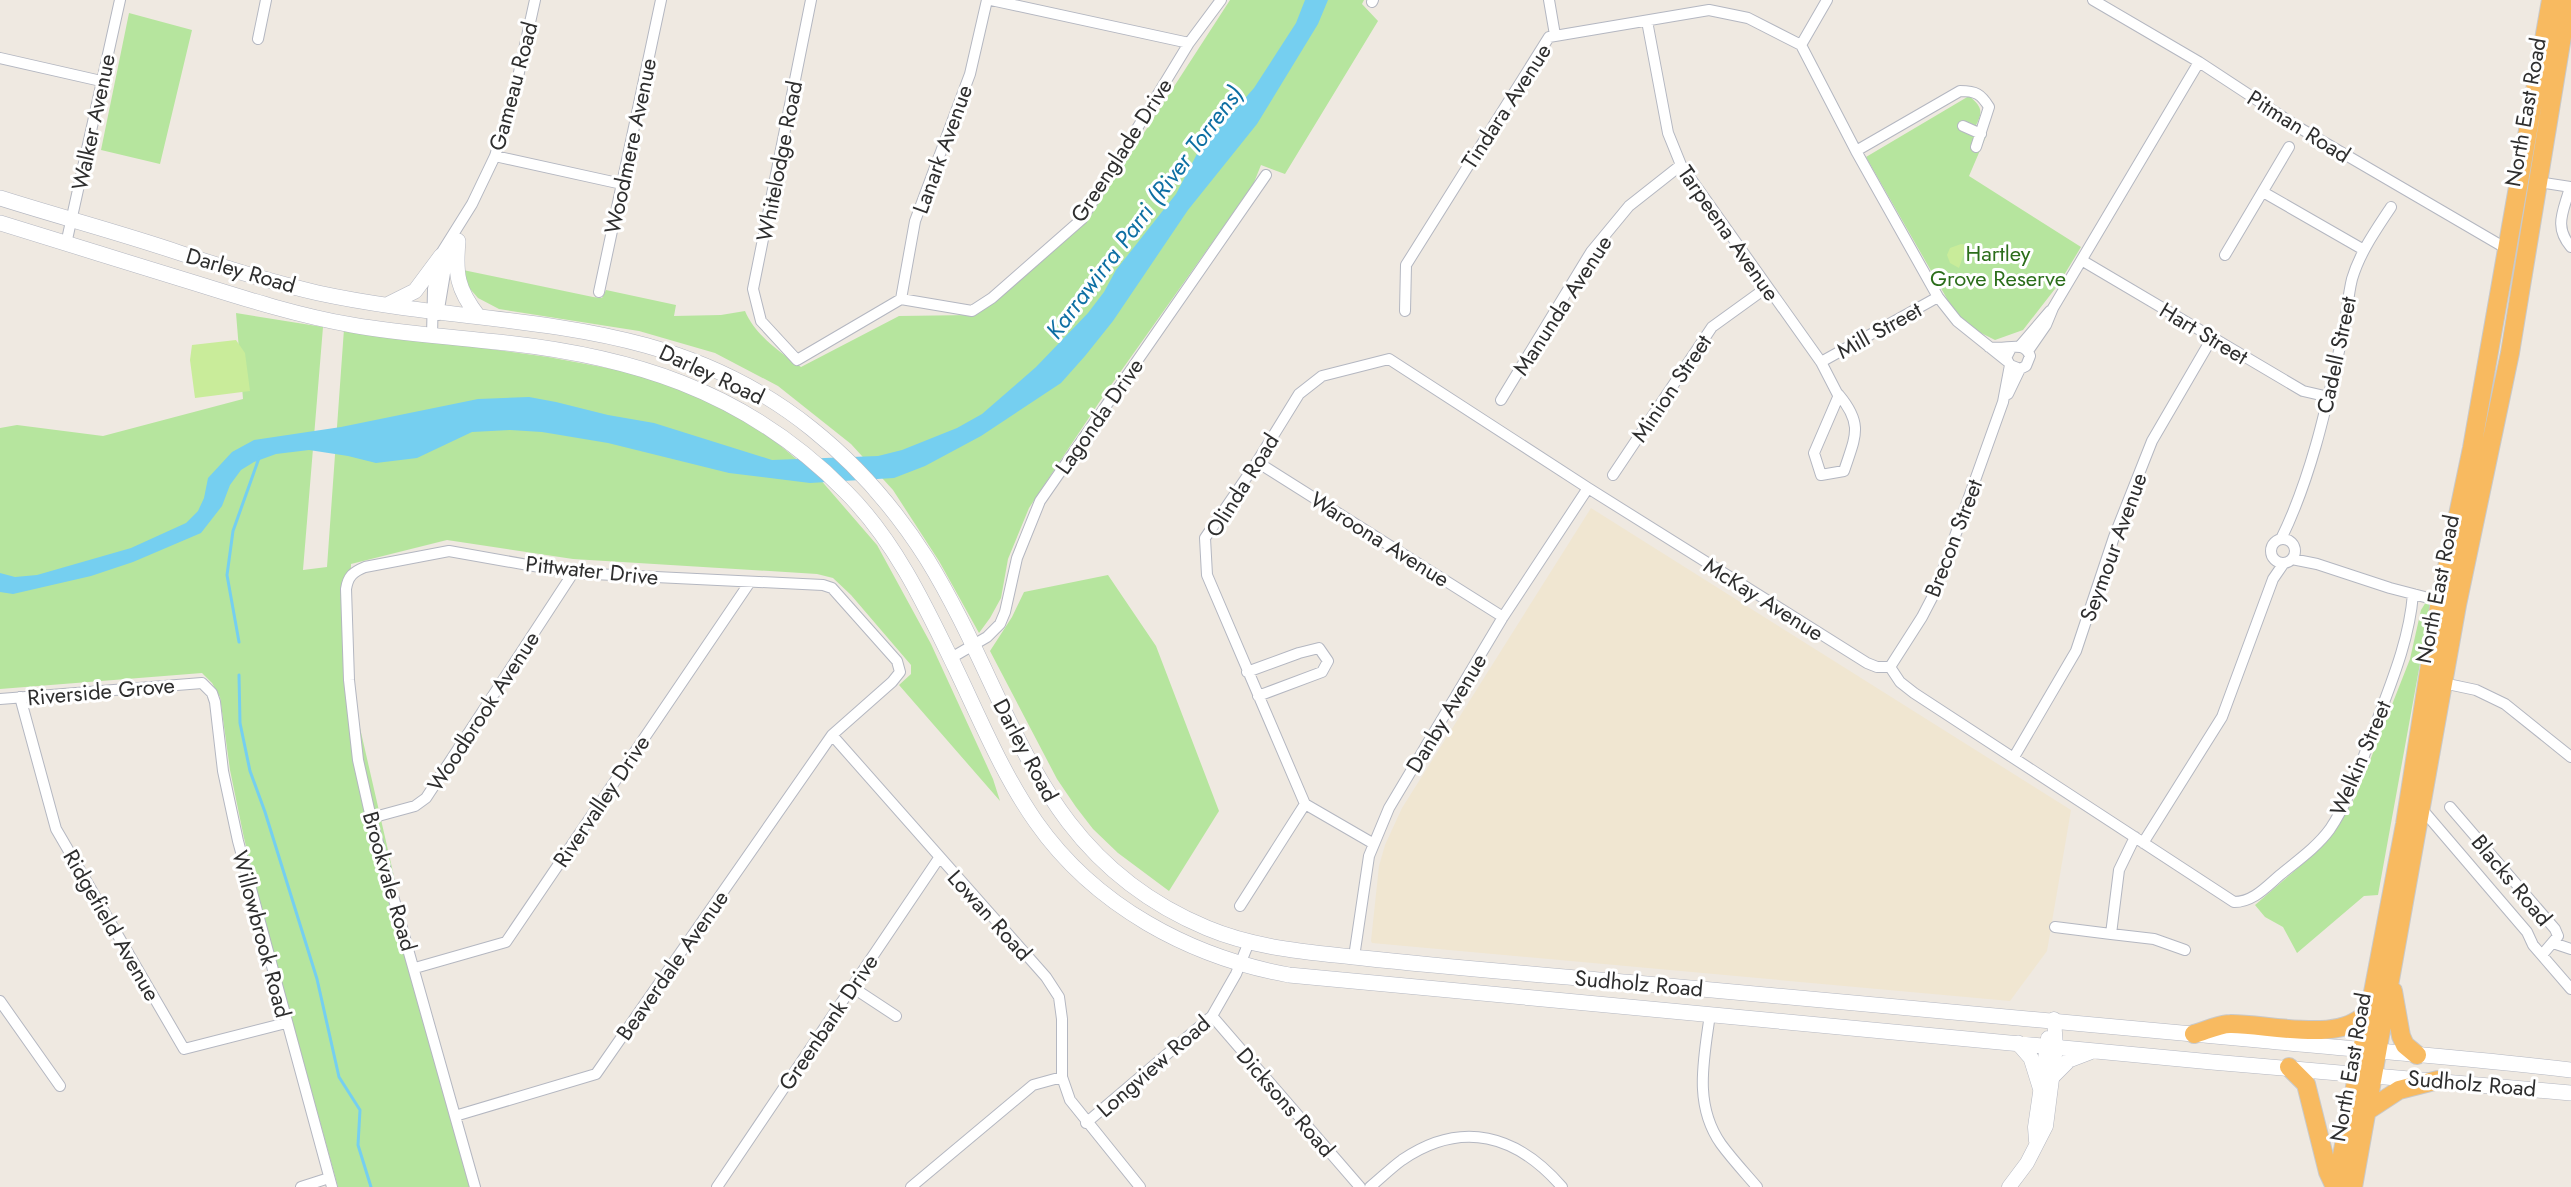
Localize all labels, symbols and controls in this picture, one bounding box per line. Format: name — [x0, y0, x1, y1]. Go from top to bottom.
street label: Gameau Road — [480, 18, 546, 154]
street label: North East Road — [2496, 35, 2554, 189]
street label: Tindara Avenue — [1453, 37, 1559, 175]
street label: Walker Avenue — [63, 51, 123, 193]
street label: Woodmere Avenue — [596, 55, 664, 237]
street label: Greenglade Drive — [1062, 72, 1180, 228]
street label: Whitelodge Road — [748, 78, 810, 244]
water label: Karrawirra Parri (River Torrens) — [1037, 78, 1251, 346]
street label: Lanark Avenue — [904, 80, 980, 218]
street label: Pitman Road — [2241, 82, 2357, 170]
street label: Tarpeena Avenue — [1670, 159, 1788, 307]
street label: Manunda Avenue — [1505, 229, 1619, 381]
park label: Hartley Grove Reserve — [1930, 237, 2066, 294]
street label: Darley Road — [182, 239, 300, 301]
street label: Mill Street — [1831, 293, 1928, 366]
street label: Cadell Street — [2308, 293, 2364, 416]
street label: Hart Street — [2154, 294, 2255, 372]
street label: Minion Street — [1623, 327, 1719, 448]
street label: Darley Road — [654, 336, 770, 412]
street label: Lagonda Drive — [1047, 351, 1151, 481]
street label: Olinda Road — [1197, 427, 1287, 543]
street label: Seymour Avenue — [2071, 468, 2155, 626]
street label: Brecon Street — [1916, 474, 1990, 602]
street label: Waroona Avenue — [1304, 483, 1456, 595]
street label: North East Road — [2407, 512, 2467, 666]
street label: Pittwater Drive — [524, 547, 660, 593]
street label: McKay Avenue — [1698, 549, 1830, 649]
street label: Woodbrook Avenue — [419, 625, 547, 797]
street label: Danby Avenue — [1398, 647, 1494, 779]
street label: Riverside Grove — [26, 669, 176, 713]
street label: Darley Road — [985, 693, 1067, 807]
street label: Welkin Street — [2321, 695, 2399, 821]
street label: Rivervalley Drive — [545, 728, 657, 874]
street label: Brookvale Road — [355, 807, 425, 955]
street label: Blacks Road — [2464, 827, 2560, 933]
street label: Ridgefield Avenue — [56, 843, 168, 1007]
street label: Willowbrook Road — [224, 847, 300, 1021]
street label: Lowan Road — [940, 862, 1040, 968]
street label: Beaverdale Avenue — [608, 883, 736, 1047]
street label: Greenbank Drive — [770, 947, 886, 1097]
street label: Sudholz Road — [1573, 961, 1705, 1005]
street label: North East Road — [2321, 990, 2379, 1144]
street label: Longview Road — [1089, 1008, 1217, 1124]
street label: Dicksons Road — [1229, 1040, 1343, 1164]
street label: Sudholz Road — [2406, 1061, 2538, 1105]

